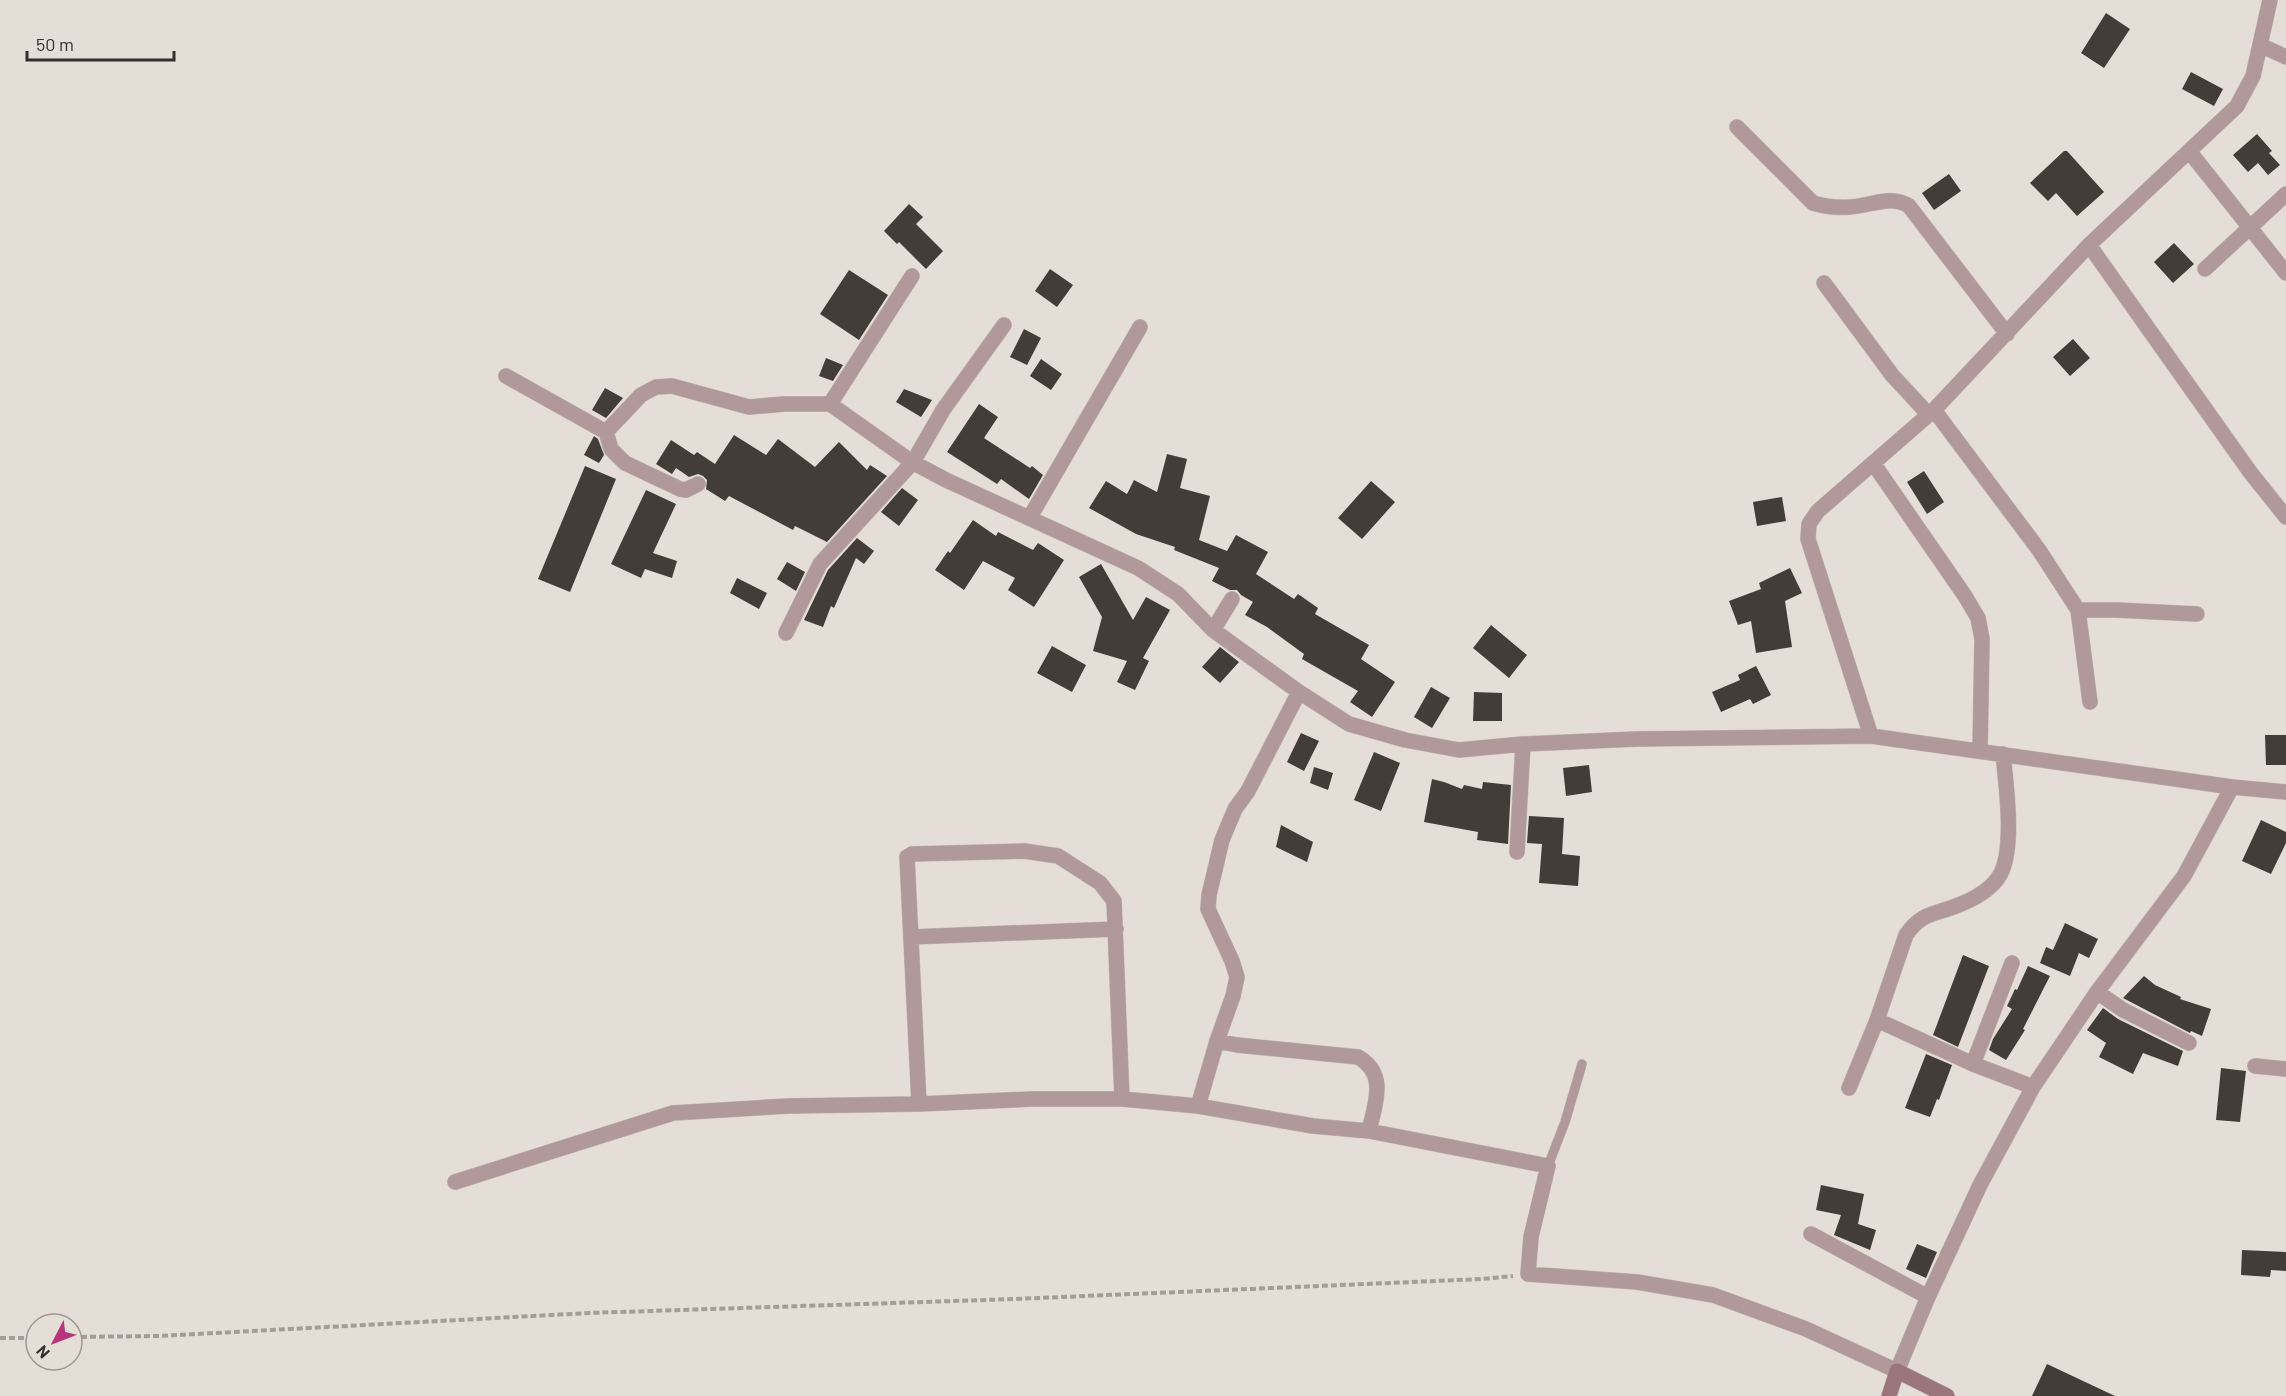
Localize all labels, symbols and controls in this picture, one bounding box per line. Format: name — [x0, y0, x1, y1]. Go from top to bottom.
scale bar — [27, 24, 174, 62]
text: 50 m — [36, 33, 74, 55]
north arrow — [24, 1312, 84, 1372]
text: N — [32, 1342, 53, 1363]

